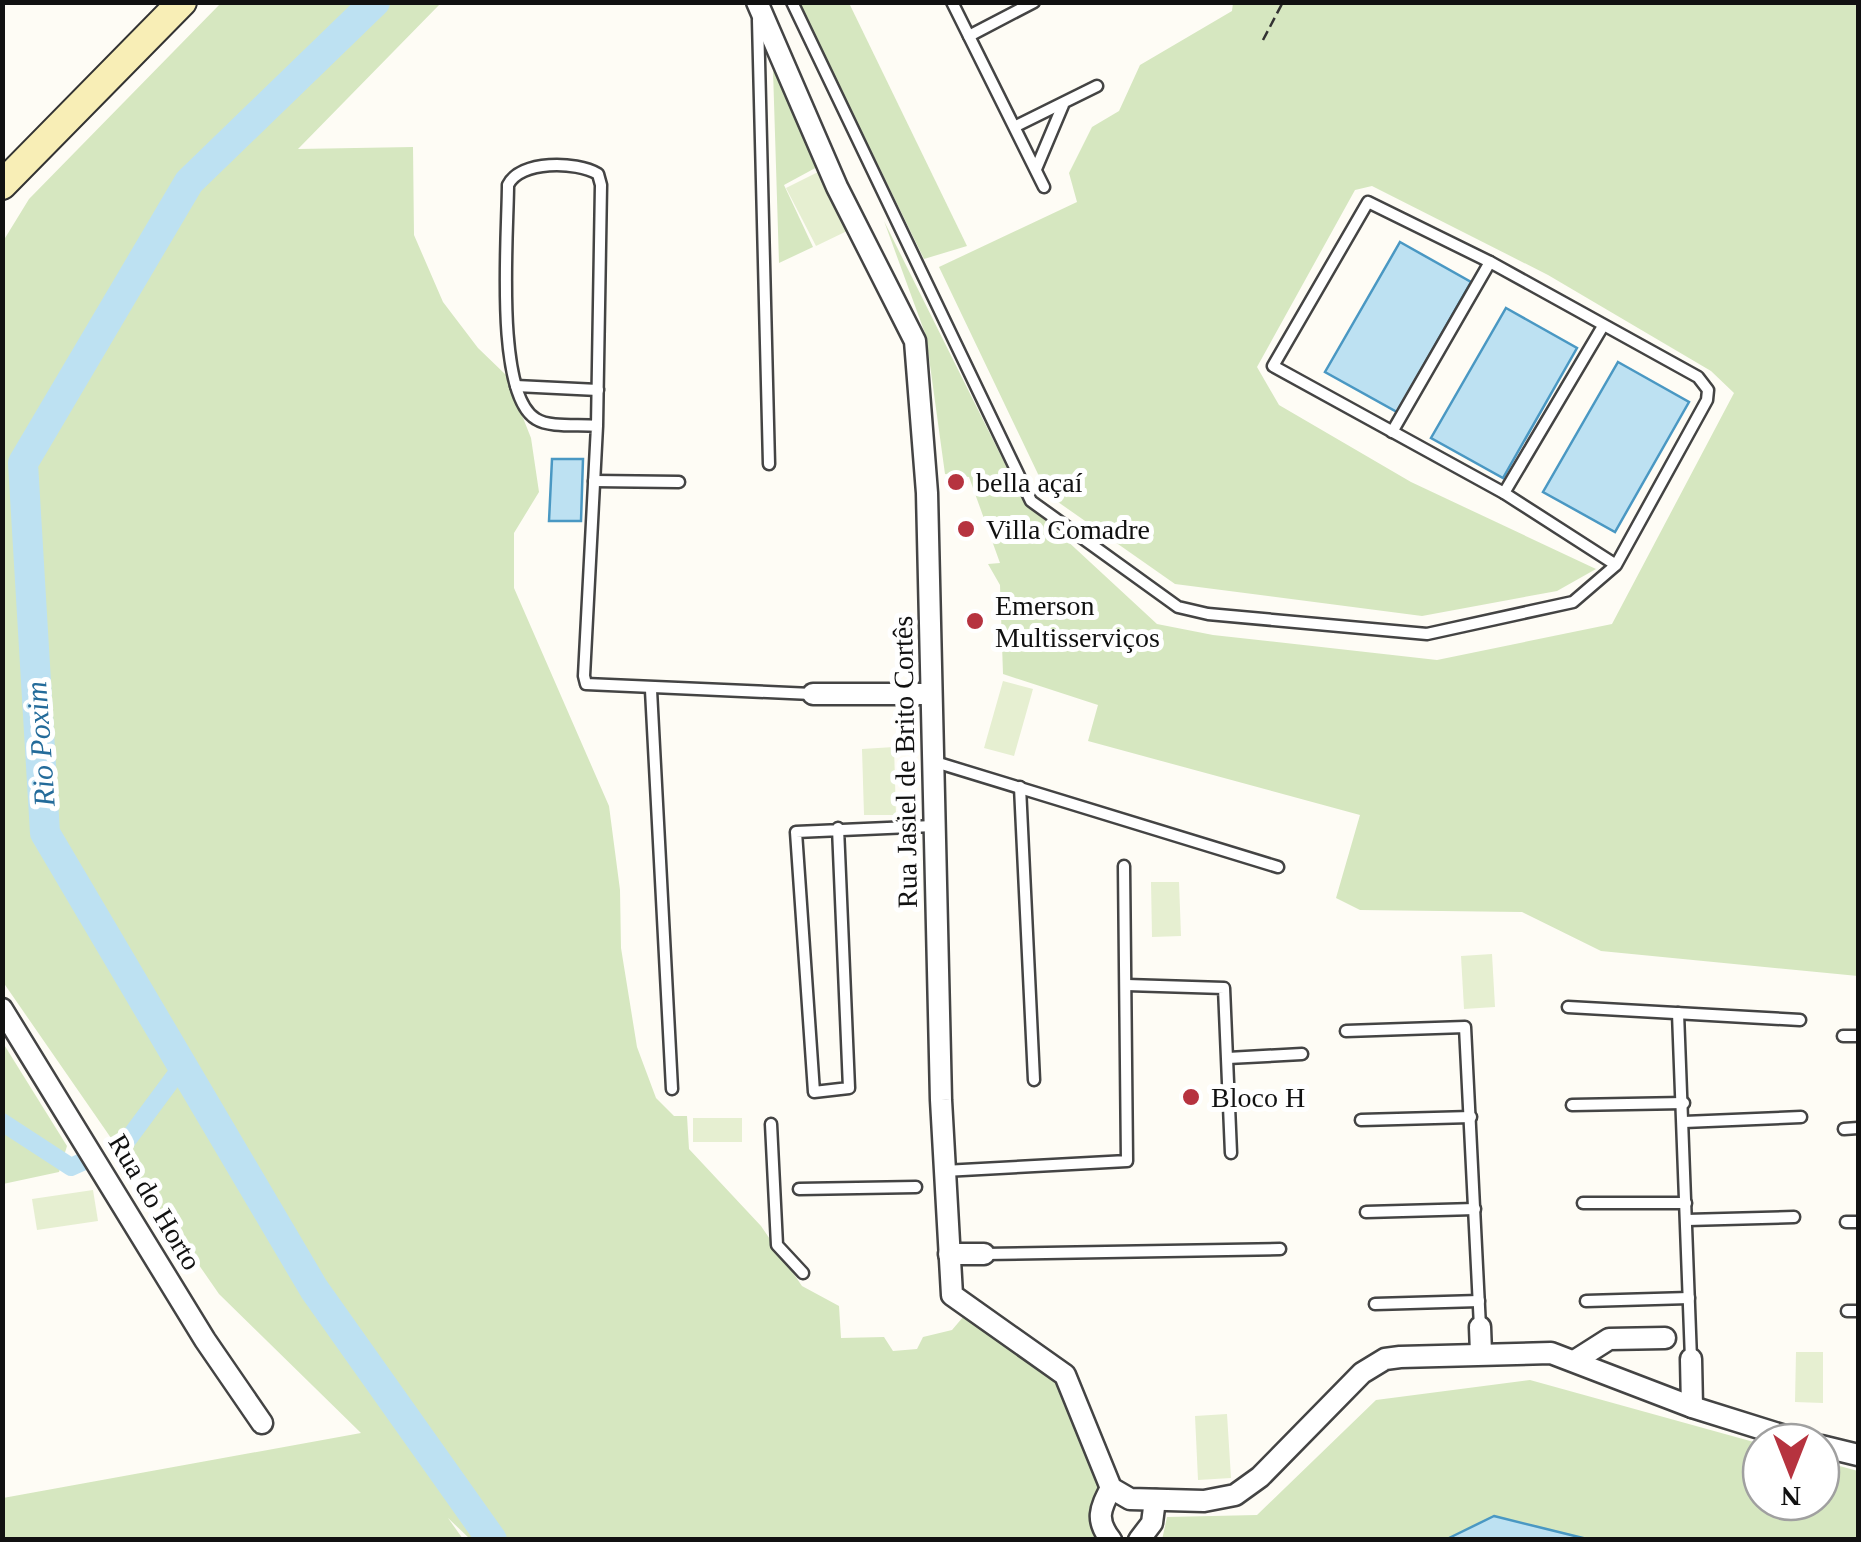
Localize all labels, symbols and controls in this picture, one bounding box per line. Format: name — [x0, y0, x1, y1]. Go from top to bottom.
place label: bella açaí — [976, 467, 1083, 498]
marker: bella açaí — [945, 471, 967, 493]
place label: Villa Comadre — [986, 514, 1150, 545]
marker: Villa Comadre — [955, 518, 977, 540]
place label: Emerson Multisserviços — [995, 590, 1160, 653]
marker: Emerson Multisserviços — [964, 610, 986, 632]
street label: Rua Jasiel de Brito Cortês — [887, 616, 923, 908]
water label: Rio Poxim — [19, 680, 61, 809]
place label: Bloco H — [1211, 1082, 1305, 1113]
marker: Bloco H — [1180, 1086, 1202, 1108]
street label: Rua do Horto — [102, 1129, 208, 1275]
north arrow — [1741, 1422, 1841, 1522]
text: N — [1781, 1481, 1801, 1512]

